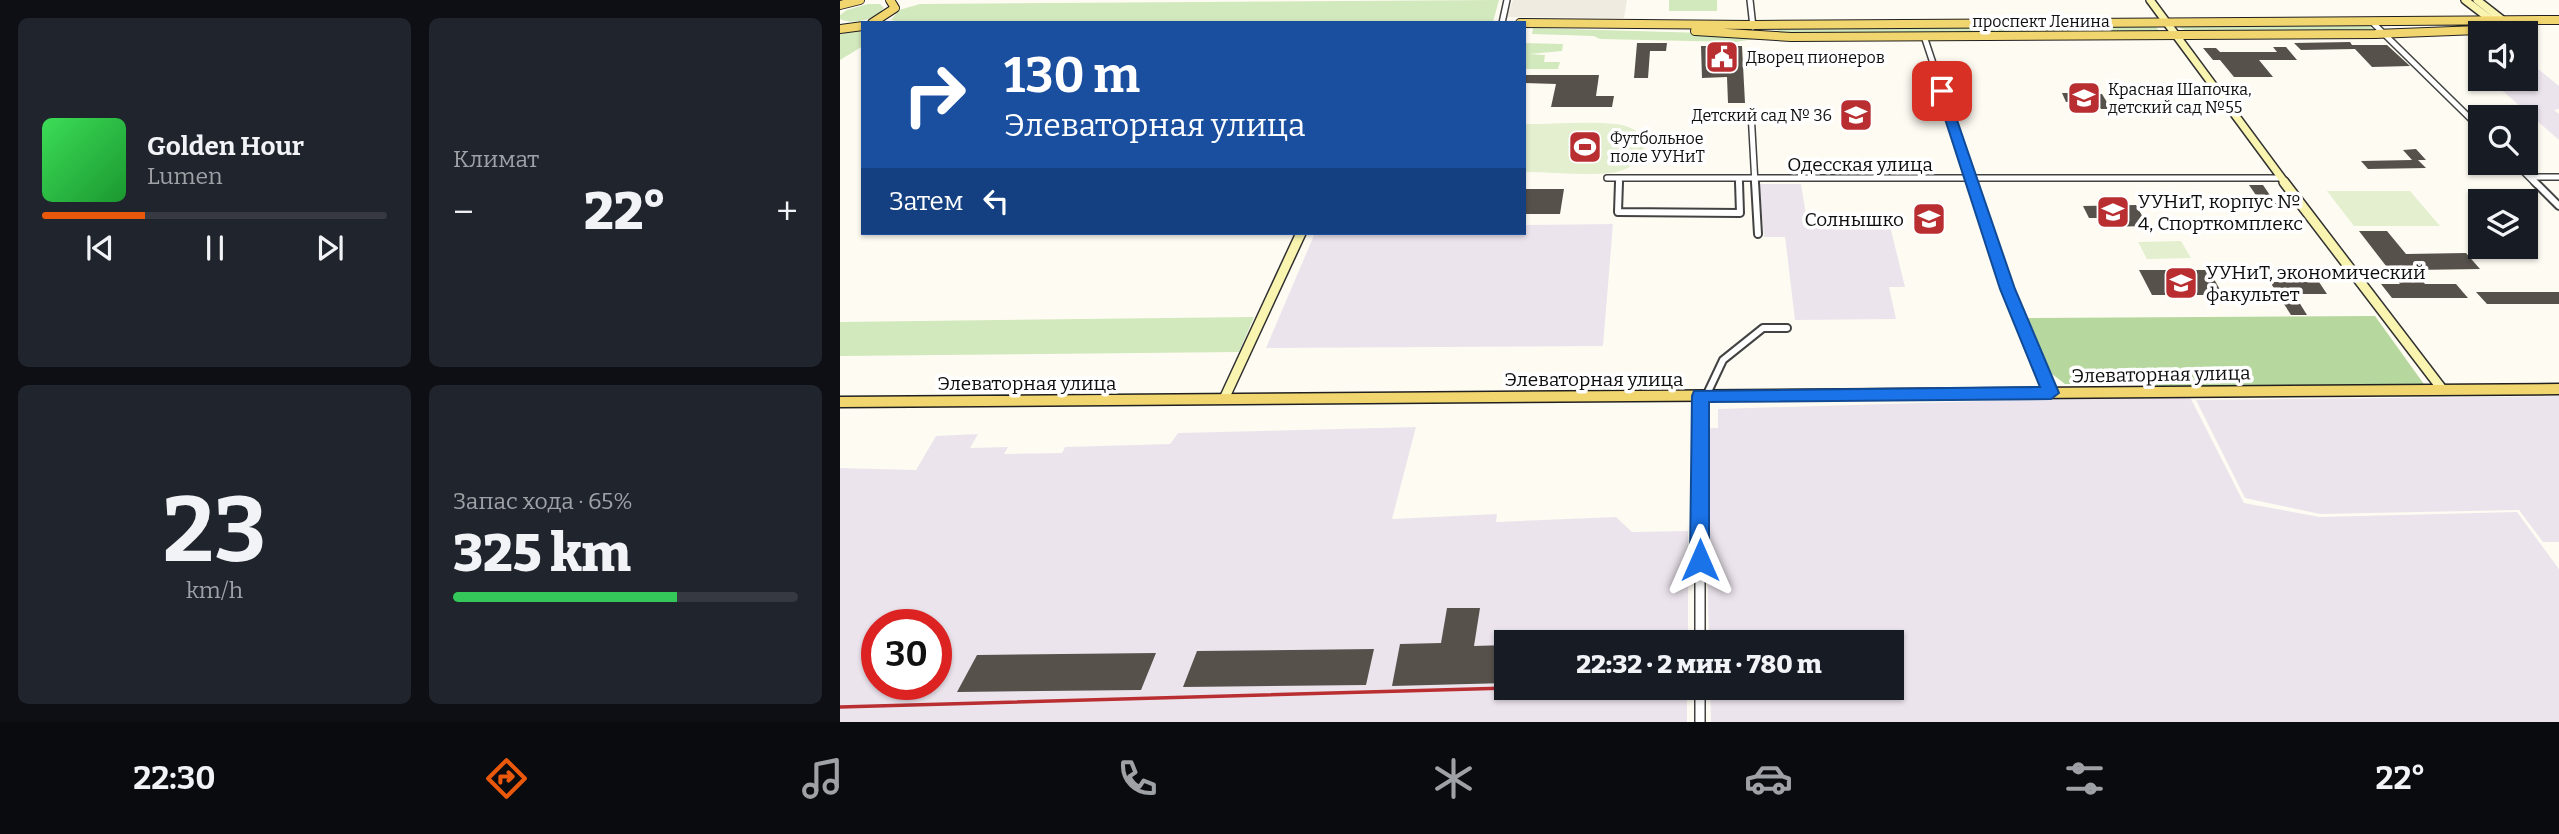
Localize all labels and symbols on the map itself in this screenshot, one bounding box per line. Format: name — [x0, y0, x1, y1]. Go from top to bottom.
street label: проспект Ленина — [1972, 12, 2110, 31]
public building icon: Дворец пионеров — [1703, 38, 1741, 76]
place label: Дворец пионеров — [1746, 48, 1885, 67]
pin — [1912, 61, 1972, 121]
school or university icon: Красная Шапочка, детский сад №55 — [2065, 79, 2103, 117]
place label: Красная Шапочка, детский сад №55 — [2108, 80, 2252, 117]
school or university icon: Детский сад № 36 — [1837, 96, 1875, 134]
place label: Детский сад № 36 — [1692, 106, 1832, 125]
sports icon: Футбольное поле УУНиТ — [1566, 128, 1604, 166]
place label: Футбольное поле УУНиТ — [1610, 129, 1705, 166]
street label: Одесская улица — [1787, 153, 1933, 176]
place label: УУНиТ, корпус № 4, Спорткомплекс — [2138, 190, 2303, 235]
school or university icon: УУНиТ, корпус № 4, Спорткомплекс — [2094, 193, 2132, 231]
school or university icon: Солнышко — [1910, 200, 1948, 238]
place label: Солнышко — [1804, 208, 1904, 231]
place label: УУНиТ, экономический факультет — [2206, 261, 2426, 306]
school or university icon: УУНиТ, экономический факультет — [2162, 264, 2200, 302]
street label: Элеваторная улица — [2071, 361, 2251, 388]
street label: Элеваторная улица — [1505, 368, 1684, 391]
street label: Элеваторная улица — [938, 372, 1117, 395]
position arrow — [1663, 523, 1737, 597]
speed limit sign: 30 — [861, 609, 952, 700]

